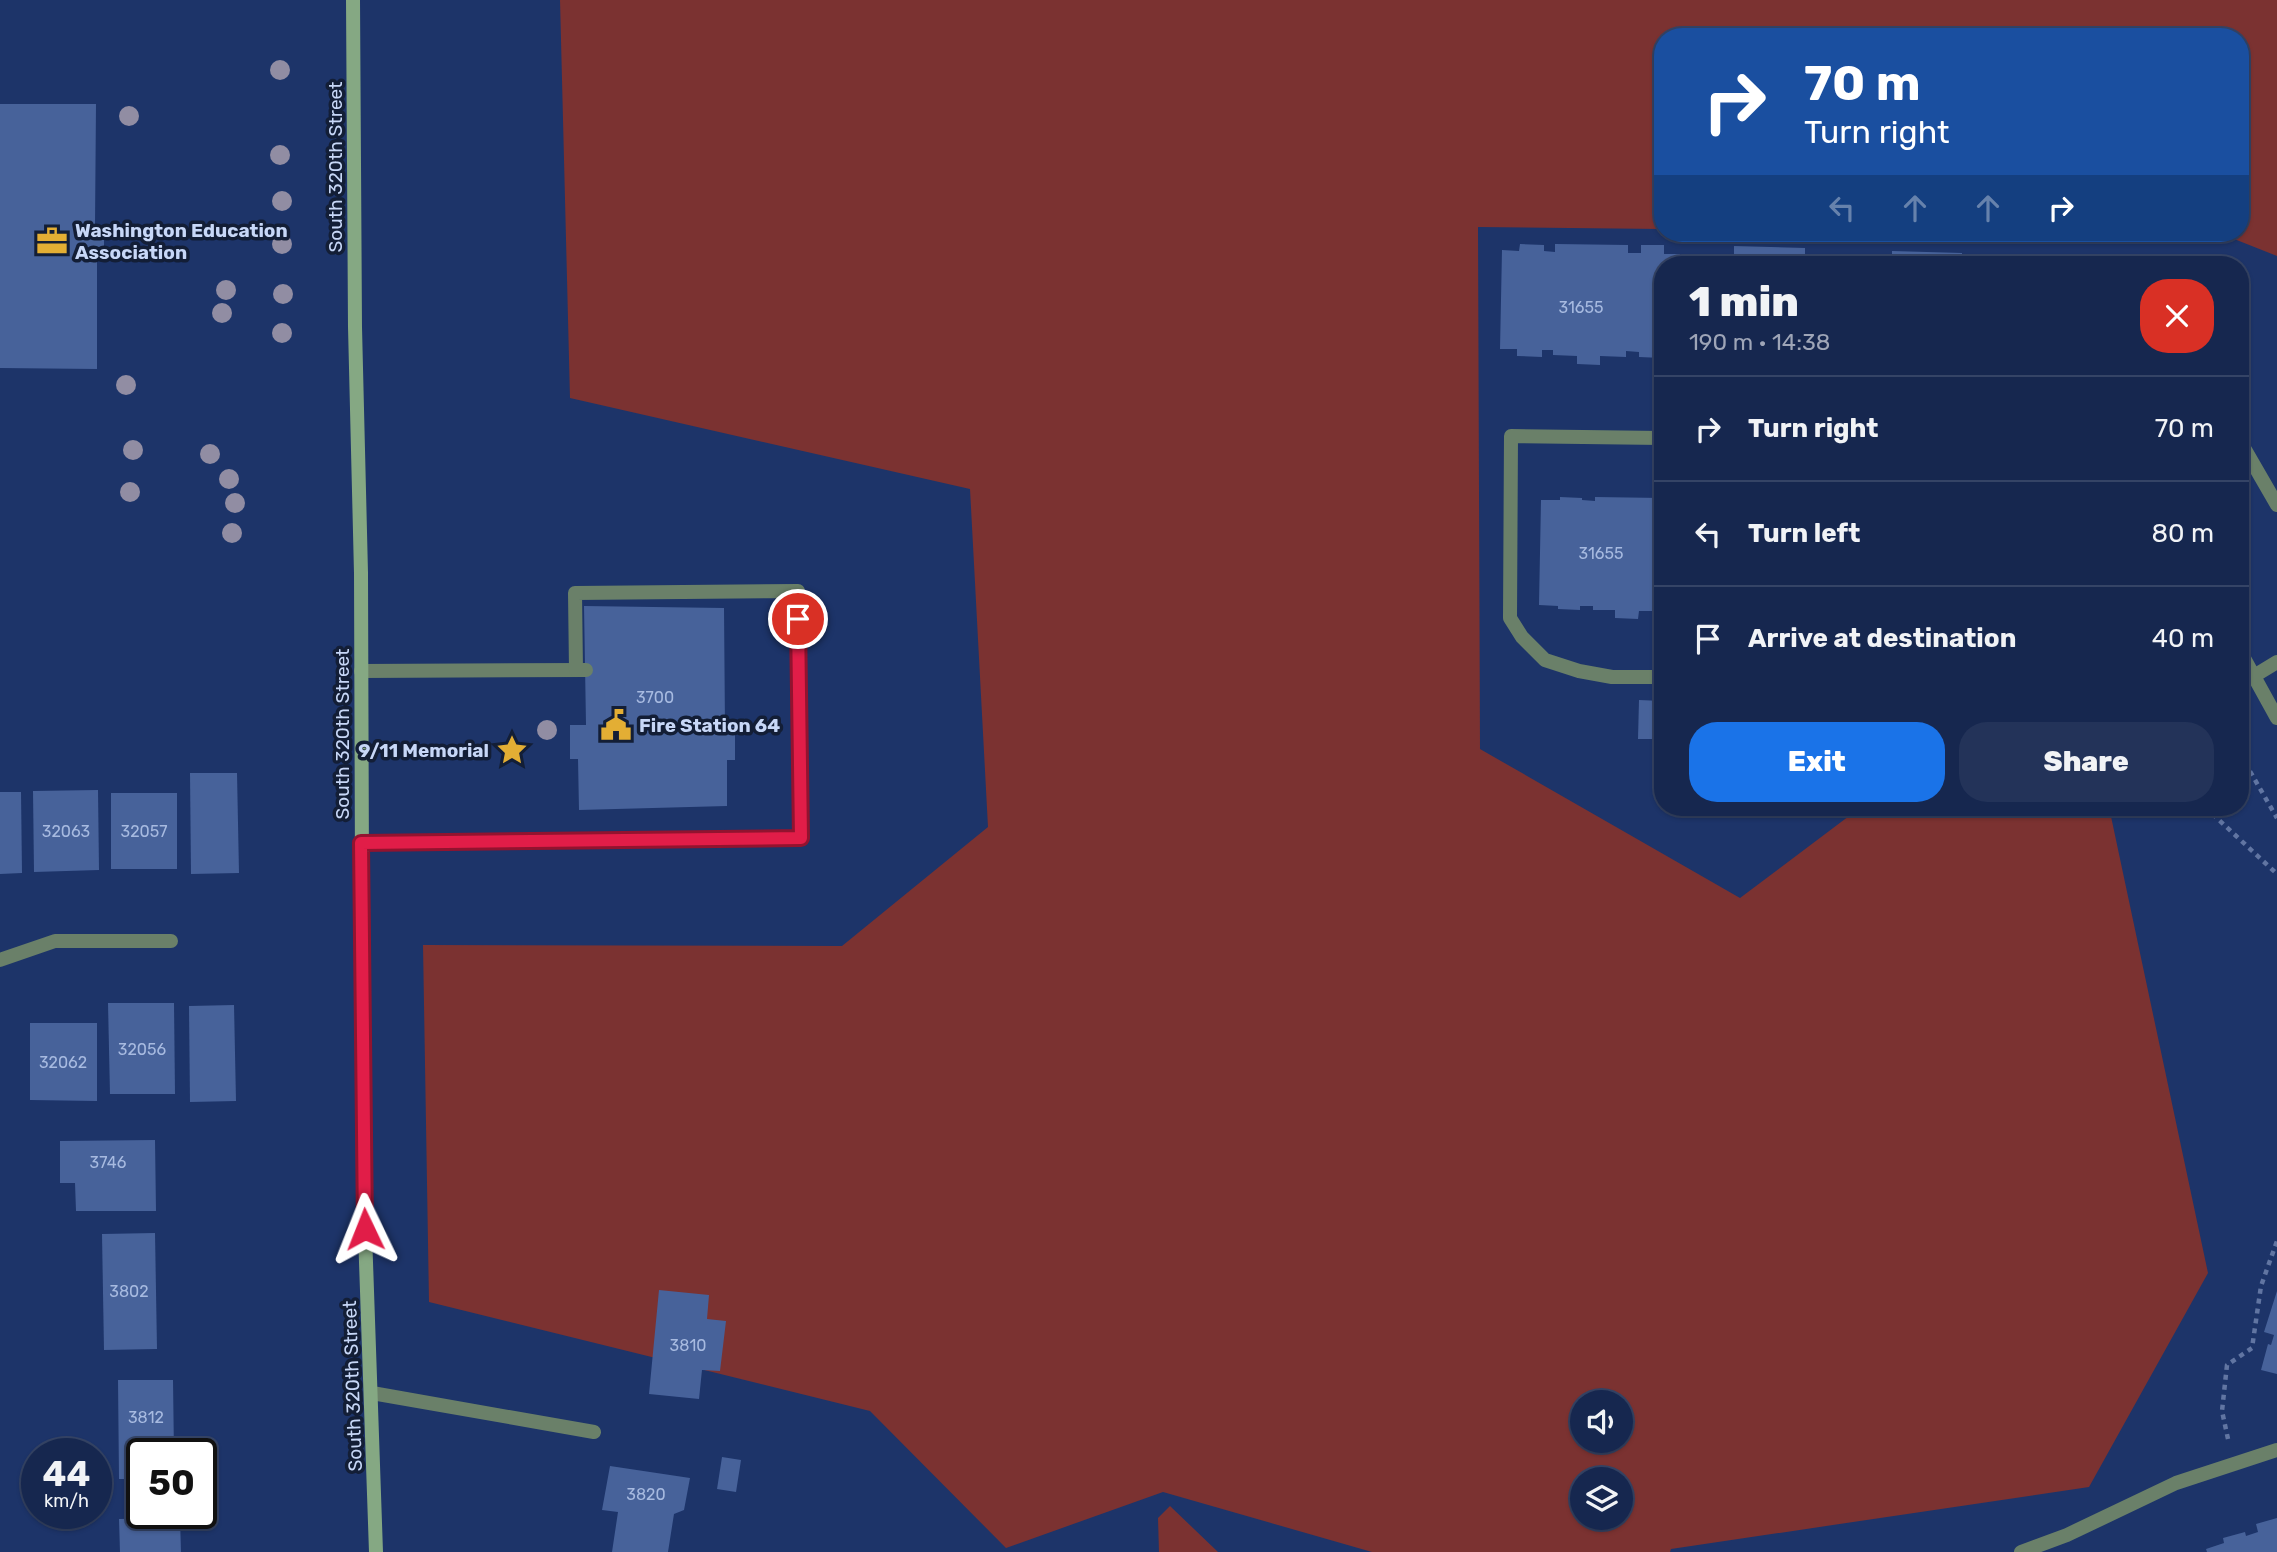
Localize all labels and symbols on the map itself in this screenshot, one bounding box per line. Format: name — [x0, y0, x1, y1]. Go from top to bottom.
street label: South 320th Street — [324, 81, 347, 253]
place label: Washington Education Association — [75, 219, 288, 264]
office icon: Washington Education Association — [35, 224, 69, 258]
house number: 31655 — [1559, 298, 1603, 317]
house number: 31655 — [1579, 544, 1623, 563]
pin — [768, 589, 828, 649]
street label: South 320th Street — [331, 648, 354, 820]
house number: 3700 — [636, 688, 674, 707]
public building icon: Fire Station 64 — [599, 708, 633, 742]
place label: Fire Station 64 — [639, 714, 780, 737]
place icon: 9/11 Memorial — [495, 733, 529, 767]
place label: 9/11 Memorial — [358, 739, 489, 762]
house number: 32063 — [42, 822, 90, 841]
house number: 32057 — [121, 822, 167, 841]
house number: 32056 — [118, 1040, 167, 1059]
house number: 32062 — [39, 1053, 87, 1072]
house number: 3746 — [90, 1153, 127, 1172]
position arrow — [328, 1192, 402, 1266]
house number: 3802 — [109, 1282, 149, 1301]
street label: South 320th Street — [338, 1300, 367, 1472]
house number: 3810 — [670, 1336, 706, 1355]
house number: 3812 — [128, 1408, 164, 1427]
speed limit sign: 50 — [126, 1438, 217, 1529]
house number: 3820 — [626, 1485, 666, 1504]

